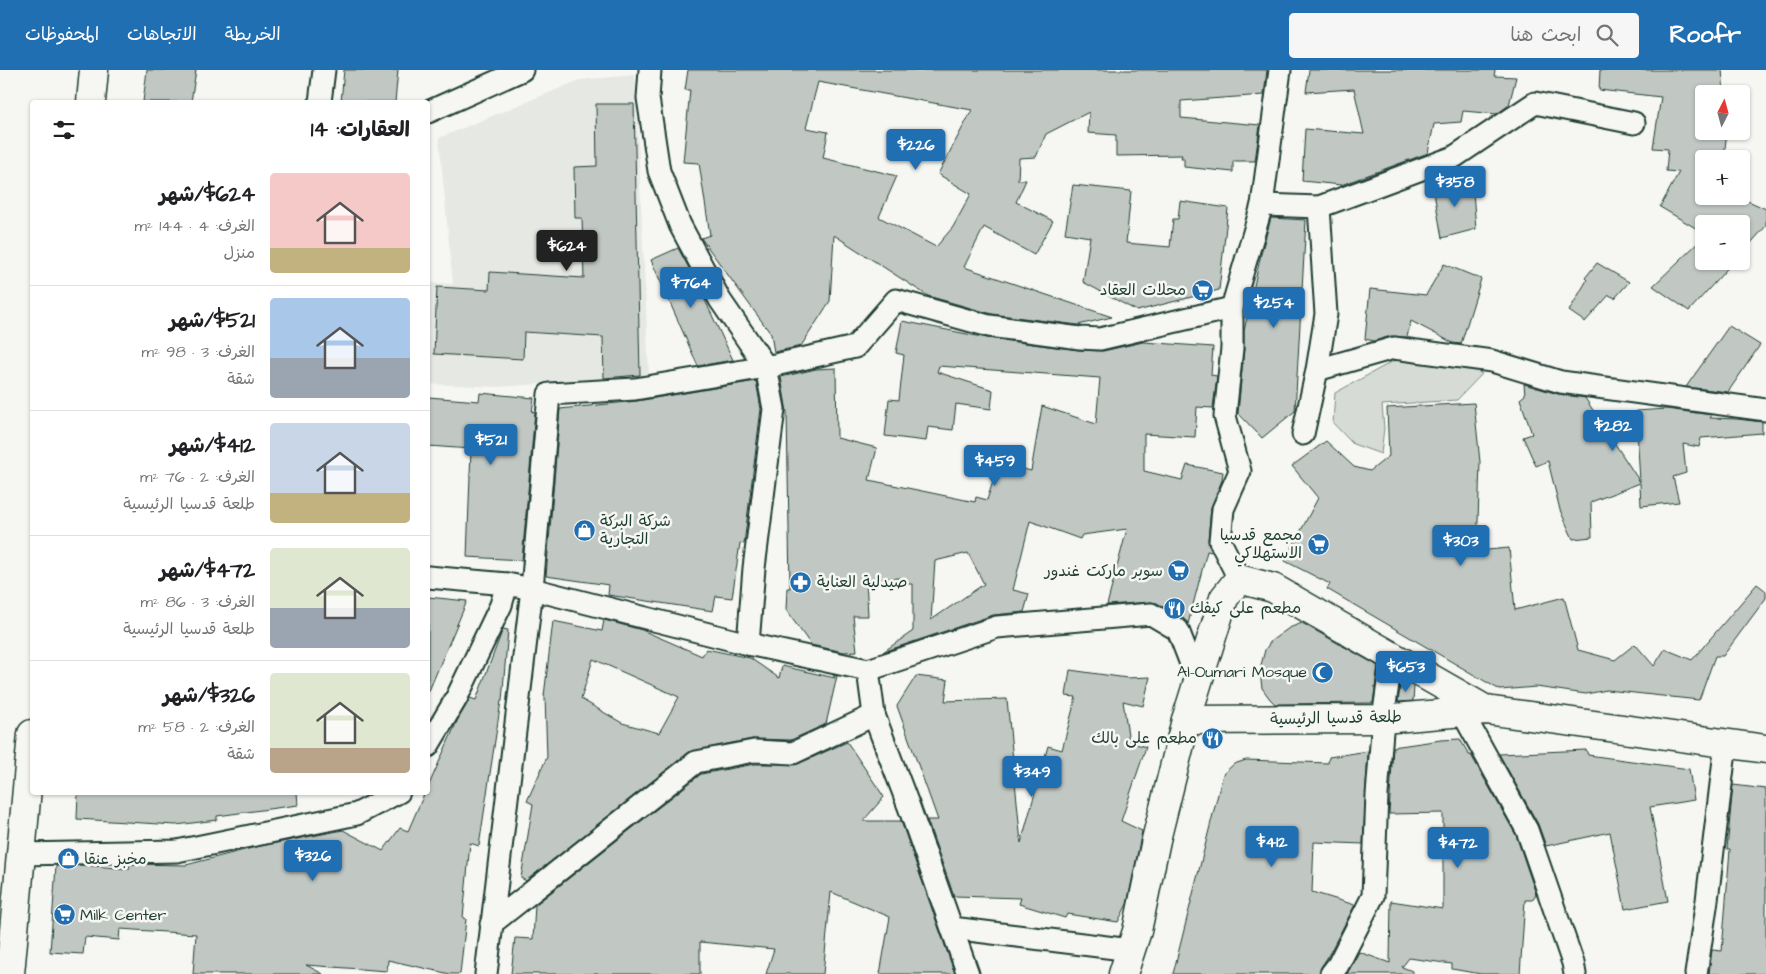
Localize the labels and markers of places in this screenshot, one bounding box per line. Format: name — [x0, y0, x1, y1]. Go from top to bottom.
pin: $226 — [886, 128, 946, 171]
pin: $358 — [1425, 166, 1485, 208]
pin: $624 — [537, 230, 597, 272]
pin: $764 — [661, 266, 721, 309]
supermarket icon: محلات العقاد — [1190, 278, 1214, 302]
place label: محلات العقاد — [1100, 279, 1186, 301]
pin: $254 — [1244, 286, 1304, 329]
pin: $282 — [1583, 410, 1643, 452]
pin: $521 — [461, 424, 521, 466]
pin: $459 — [965, 444, 1025, 487]
place label: شركة البركة التجارية — [600, 510, 671, 550]
shop icon: شركة البركة التجارية — [572, 518, 596, 542]
place label: مجمع قدسيا الاستهلاكي — [1220, 524, 1302, 567]
pin: $303 — [1431, 524, 1491, 567]
supermarket icon: مجمع قدسيا الاستهلاكي — [1306, 532, 1330, 556]
supermarket icon: سوبر ماركت غندور — [1167, 559, 1191, 583]
place label: سوبر ماركت غندور — [1043, 560, 1163, 582]
pharmacy icon: صيدلية العناية — [789, 570, 813, 594]
place label: صيدلية العناية — [817, 571, 907, 593]
restaurant icon: مطعم على كيفك — [1162, 596, 1186, 620]
place label: مطعم على كيفك — [1190, 597, 1301, 620]
pin: $653 — [1376, 650, 1436, 693]
mosque icon: Al-Oumari Mosque — [1311, 660, 1335, 684]
place label: Al-Oumari Mosque — [1177, 661, 1307, 683]
restaurant icon: مطعم على بالك — [1201, 726, 1225, 750]
place label: مطعم على بالك — [1091, 727, 1197, 750]
pin: $349 — [1002, 756, 1062, 798]
pin: $412 — [1242, 826, 1302, 868]
pin: $472 — [1428, 826, 1488, 869]
pin: $326 — [283, 840, 343, 882]
shop icon: مخبز عنقا — [56, 847, 80, 871]
place label: مخبز عنقا — [84, 848, 147, 870]
supermarket icon: Milk Center — [52, 903, 76, 927]
place label: Milk Center — [80, 904, 167, 926]

